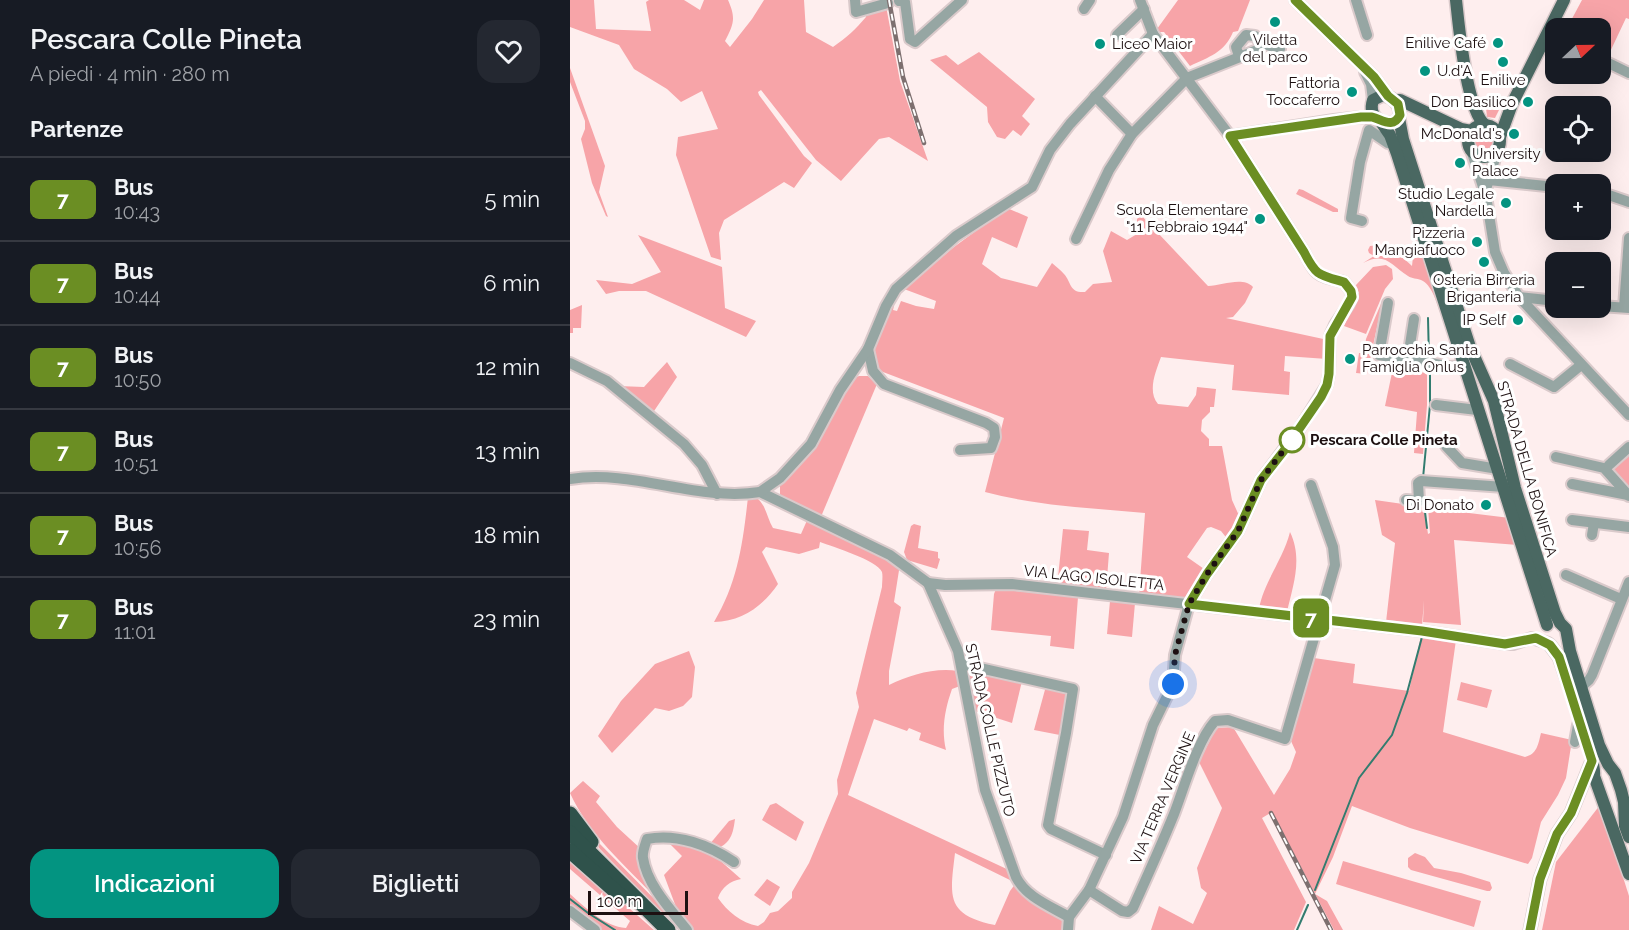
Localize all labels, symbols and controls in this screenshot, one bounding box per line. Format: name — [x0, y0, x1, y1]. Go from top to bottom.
marker: Viletta del parco — [1268, 15, 1282, 29]
north arrow — [1545, 18, 1611, 84]
map controls — [1545, 18, 1611, 318]
button: heart — [477, 20, 540, 83]
text: Pescara Colle Pineta — [30, 23, 302, 56]
place label: Viletta del parco — [1242, 31, 1308, 66]
place label: Enilive Café — [1405, 34, 1486, 52]
place label: Liceo Maior — [1112, 35, 1193, 53]
marker: Enilive Café — [1491, 36, 1505, 50]
marker: Liceo Maior — [1093, 37, 1107, 51]
marker: Enilive — [1496, 55, 1510, 69]
text: A piedi · 4 min · 280 m — [30, 62, 230, 86]
place label: U.d'A — [1437, 62, 1472, 80]
marker: U.d'A — [1418, 64, 1432, 78]
place label: Enilive — [1481, 71, 1526, 89]
place label: Fattoria Toccaferro — [1266, 74, 1340, 109]
marker: Fattoria Toccaferro — [1345, 85, 1359, 99]
place label: Don Basilico — [1431, 93, 1516, 111]
marker: Don Basilico — [1521, 95, 1535, 109]
button: locate — [1545, 96, 1611, 162]
text: Partenze — [30, 116, 123, 142]
place label: McDonald's — [1421, 125, 1502, 143]
marker: McDonald's — [1507, 127, 1521, 141]
place label: University Palace — [1472, 145, 1541, 180]
marker: University Palace — [1453, 156, 1467, 170]
text: Bus — [114, 174, 153, 200]
button: + — [1545, 174, 1611, 240]
place label: Studio Legale Nardella — [1398, 185, 1494, 220]
text: 5 min — [485, 186, 540, 212]
text: 7 — [57, 187, 69, 212]
marker: Studio Legale Nardella — [1499, 196, 1513, 210]
text: 10:43 — [114, 200, 160, 224]
place label: Scuola Elementare "11 Febbraio 1944" — [1116, 201, 1248, 236]
marker: Scuola Elementare "11 Febbraio 1944" — [1253, 212, 1267, 226]
place label: Pizzeria Mangiafuoco — [1374, 224, 1465, 259]
marker: Pizzeria Mangiafuoco — [1470, 235, 1484, 249]
button: − — [1545, 252, 1611, 318]
marker: Osteria Birreria Briganteria — [1477, 255, 1491, 269]
text: Bus — [114, 258, 153, 284]
text: 6 min — [483, 270, 540, 296]
text: 7 — [57, 271, 69, 296]
place label: Osteria Birreria Briganteria — [1433, 271, 1535, 306]
text: 10:44 — [114, 284, 160, 308]
place label: IP Self — [1463, 311, 1507, 329]
marker: IP Self — [1511, 313, 1525, 327]
place label: Parrocchia Santa Famiglia Onlus — [1362, 341, 1478, 376]
text: Bus — [114, 342, 153, 368]
marker: Parrocchia Santa Famiglia Onlus — [1343, 352, 1357, 366]
text: 12 min — [476, 354, 540, 380]
text: 7 — [57, 355, 69, 380]
text: 10:50 — [114, 368, 162, 392]
street label: STRADA DELLA BONIFICA — [1493, 379, 1561, 559]
text: Bus — [114, 426, 153, 452]
marker: Pescara Colle Pineta — [1279, 427, 1305, 453]
place label: Pescara Colle Pineta — [1310, 431, 1458, 449]
text: 13 min — [475, 438, 540, 464]
text: 7 — [57, 439, 69, 464]
text: 10:51 — [114, 452, 158, 476]
place label: Di Donato — [1406, 496, 1474, 514]
marker: Di Donato — [1479, 498, 1493, 512]
text: Bus — [114, 510, 153, 536]
text: 18 min — [474, 522, 540, 548]
text: 7 — [57, 523, 69, 548]
text: 10:56 — [114, 536, 162, 560]
street label: VIA LAGO ISOLETTA — [1023, 562, 1165, 594]
text: Bus — [114, 594, 153, 620]
line badge: 7 — [1292, 598, 1330, 638]
text: 23 min — [473, 606, 540, 632]
text: 7 — [1305, 606, 1317, 631]
text: 7 — [57, 607, 69, 632]
text: 11:01 — [114, 620, 156, 644]
street label: STRADA COLLE PIZZUTO — [961, 642, 1019, 818]
your location — [1158, 669, 1188, 699]
street label: VIA TERRA VERGINE — [1127, 729, 1199, 867]
button: Indicazioni — [30, 849, 279, 918]
button: Biglietti — [291, 849, 540, 918]
scale bar — [588, 888, 688, 916]
text: 100 m — [597, 892, 642, 911]

